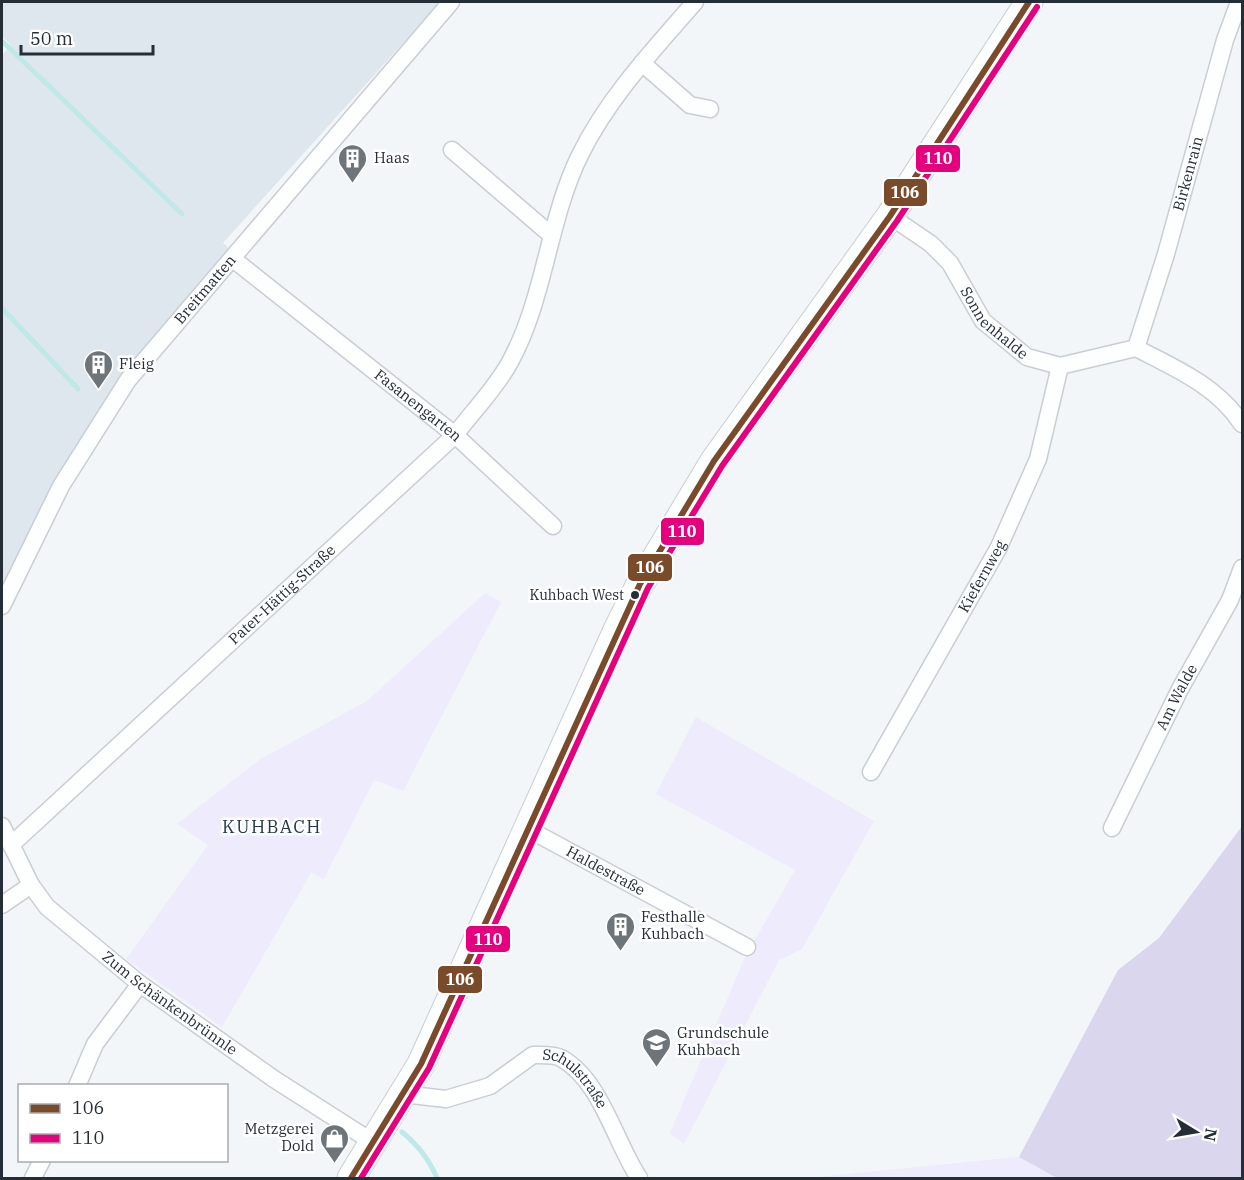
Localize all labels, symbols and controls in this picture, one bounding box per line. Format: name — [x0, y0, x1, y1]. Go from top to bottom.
scale bar — [21, 18, 153, 56]
text: 50 m — [30, 27, 73, 50]
street label: Birkenrain — [1168, 134, 1207, 213]
building icon: Haas — [337, 142, 369, 184]
line badge: 110 — [915, 144, 961, 173]
place label: Haas — [374, 148, 410, 167]
text: 110 — [924, 148, 953, 168]
line badge: 106 — [883, 178, 928, 207]
text: 106 — [891, 182, 919, 202]
street label: Breitmatten — [170, 250, 240, 328]
street label: Sonnenhalde — [956, 283, 1032, 363]
building icon: Fleig — [82, 348, 114, 390]
place label: Fleig — [119, 354, 154, 373]
street label: Fasanengarten — [371, 365, 466, 446]
line badge: 110 — [660, 517, 705, 546]
text: 110 — [668, 521, 697, 541]
street label: Kiefernweg — [954, 537, 1010, 616]
street label: Pater-Hättig-Straße — [224, 540, 339, 648]
line badge: 106 — [627, 553, 673, 582]
text: 106 — [636, 557, 664, 577]
place label: Kuhbach West — [530, 586, 624, 604]
marker: Kuhbach West — [629, 589, 641, 601]
street label: Am Walde — [1151, 661, 1201, 733]
district label: KUHBACH — [222, 815, 322, 838]
street label: Haldestraße — [563, 841, 648, 899]
place label: Festhalle Kuhbach — [641, 907, 705, 943]
building icon: Festhalle Kuhbach — [604, 910, 636, 952]
line badge: 110 — [465, 925, 511, 953]
text: 110 — [474, 929, 503, 949]
street label: Zum Schänkenbrünnle — [99, 947, 241, 1059]
line badge: 106 — [437, 965, 483, 994]
text: 106 — [446, 969, 474, 989]
place label: Grundschule Kuhbach — [677, 1023, 769, 1059]
school or university icon: Grundschule Kuhbach — [640, 1026, 672, 1068]
street label: Schulstraße — [542, 1045, 612, 1112]
legend — [18, 1084, 228, 1162]
text: 106 — [72, 1096, 104, 1119]
north arrow — [1166, 1102, 1226, 1162]
place label: Metzgerei Dold — [244, 1119, 314, 1155]
shop icon: Metzgerei Dold — [319, 1122, 351, 1164]
text: 110 — [72, 1126, 104, 1149]
text: N — [1200, 1127, 1222, 1143]

